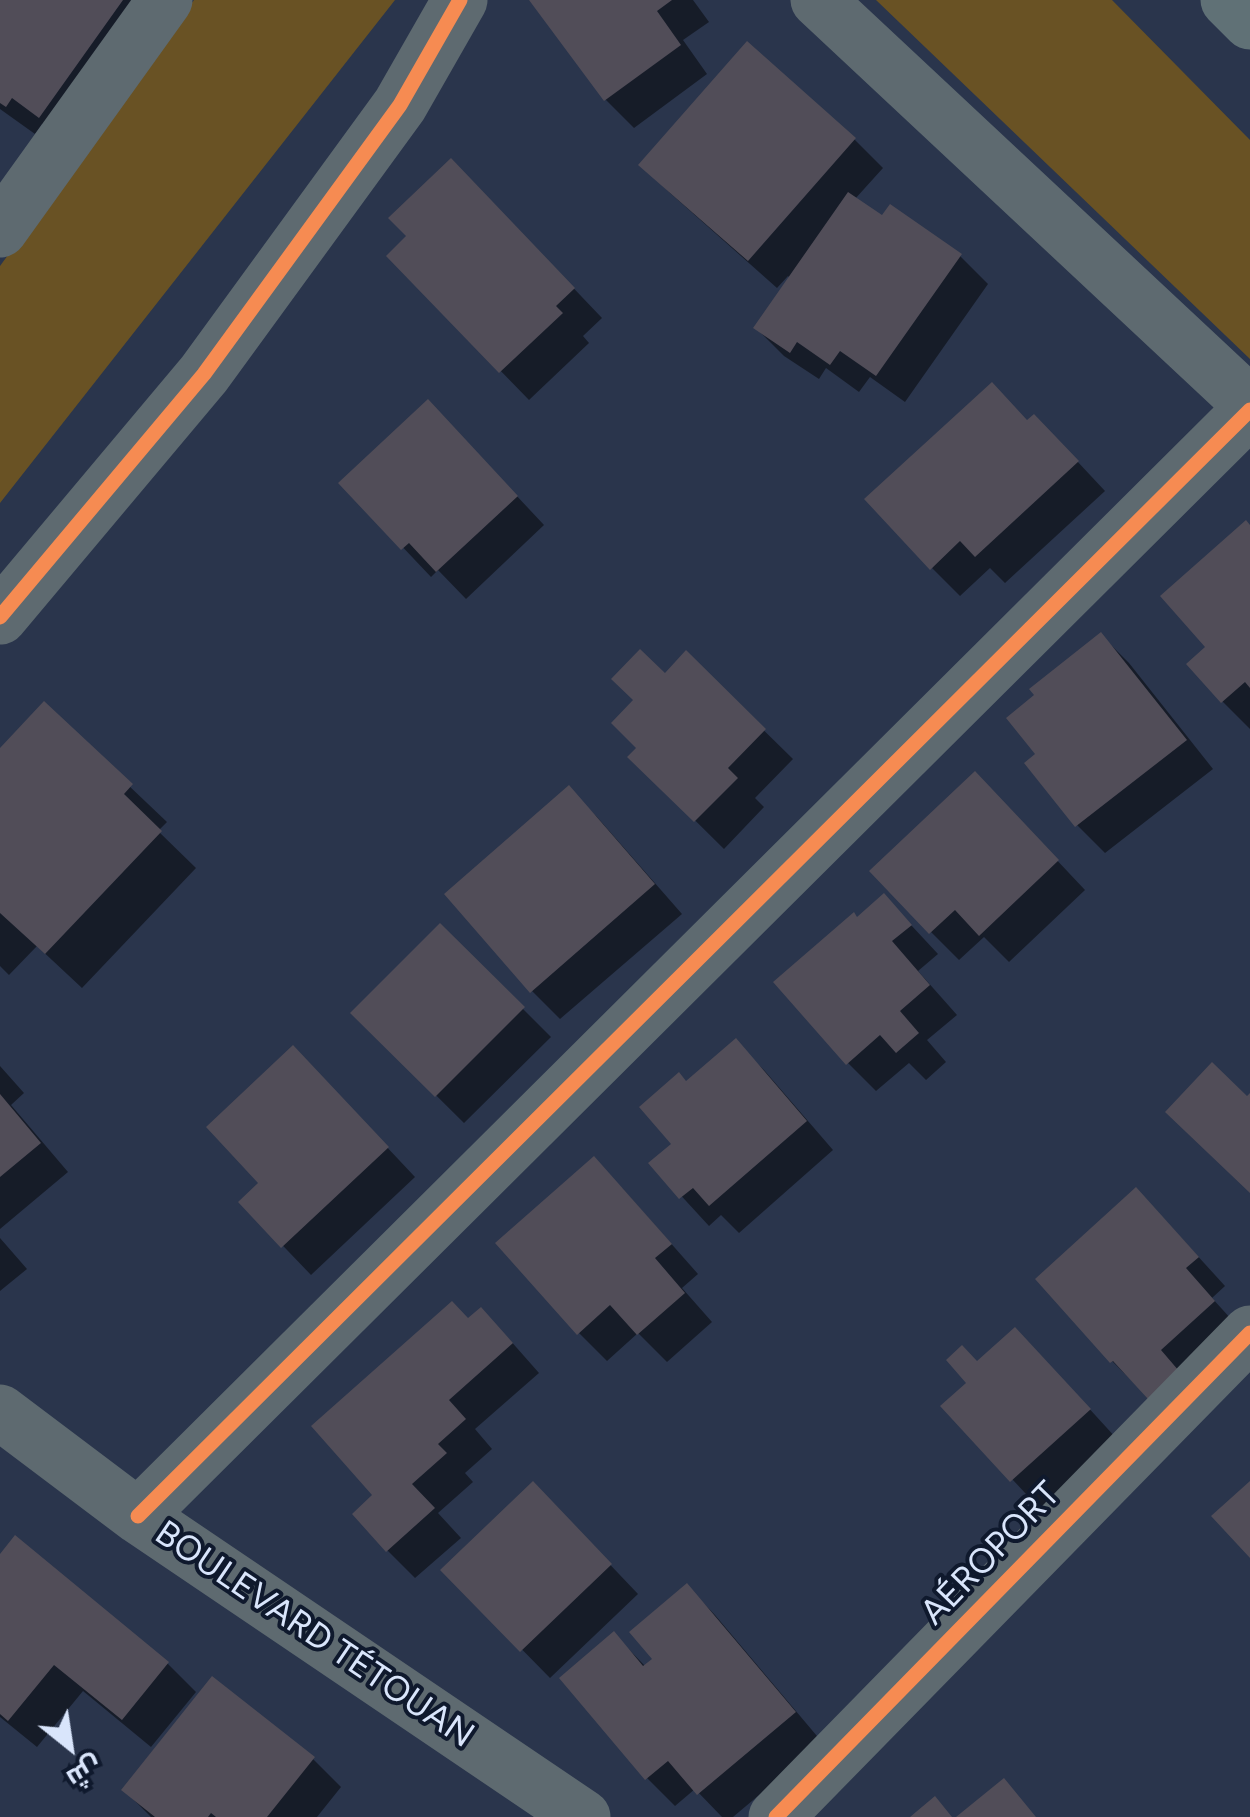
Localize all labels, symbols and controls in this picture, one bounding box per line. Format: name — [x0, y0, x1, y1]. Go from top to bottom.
street label: AÉROPORT — [913, 1474, 1069, 1634]
street label: BOULEVARD TÉTOUAN — [147, 1513, 481, 1757]
north arrow — [20, 1697, 120, 1797]
text: ش — [61, 1749, 109, 1797]

